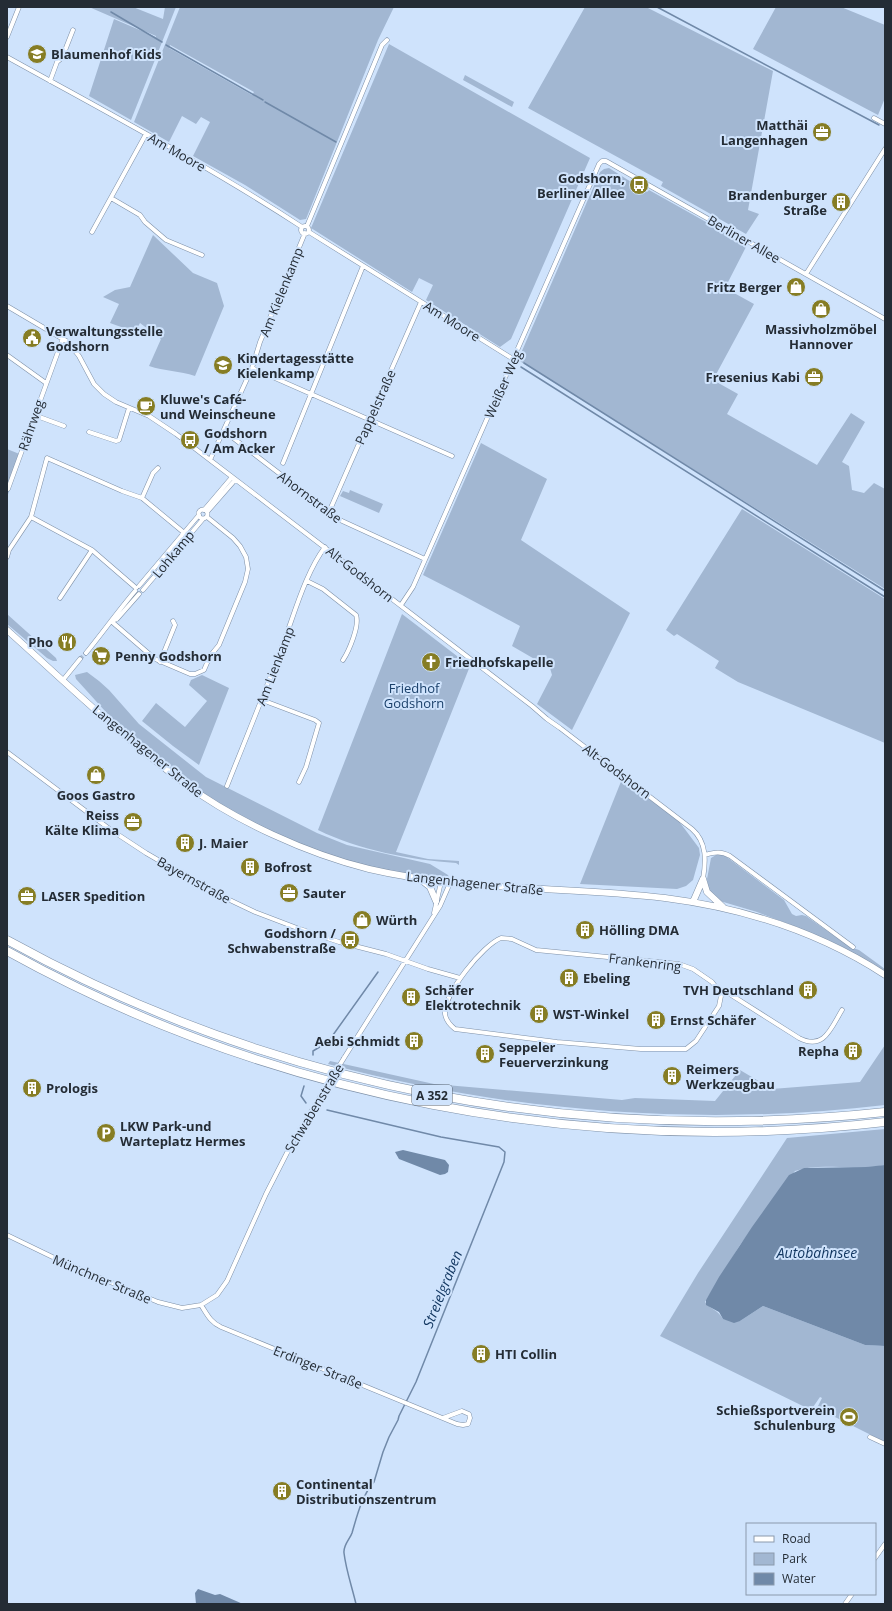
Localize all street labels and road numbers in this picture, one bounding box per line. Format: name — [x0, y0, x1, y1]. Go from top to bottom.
street label: Am Moore — [145, 128, 209, 176]
street label: Berliner Allee — [704, 211, 784, 267]
street label: Am Kielenkamp — [255, 245, 307, 339]
street label: Am Moore — [420, 297, 484, 345]
street label: Weißer Weg — [480, 347, 526, 421]
street label: Pappelstraße — [350, 367, 400, 447]
street label: Rährweg — [14, 397, 48, 453]
street label: Ahornstraße — [274, 467, 346, 527]
street label: Lohkamp — [148, 526, 198, 581]
street label: Alt-Godshorn — [323, 542, 397, 606]
street label: Am Lienkamp — [252, 624, 298, 708]
street label: Langenhagener Straße — [89, 701, 207, 801]
street label: Alt-Godshorn — [579, 739, 655, 803]
street label: Bayernstraße — [154, 852, 234, 908]
street label: Langenhagener Straße — [406, 867, 544, 899]
street label: Frankenring — [608, 949, 682, 975]
street label: Schwabenstraße — [280, 1060, 348, 1156]
road number: A 352 — [412, 1085, 452, 1105]
street label: Münchner Straße — [50, 1250, 154, 1308]
street label: Erdinger Straße — [271, 1341, 365, 1393]

